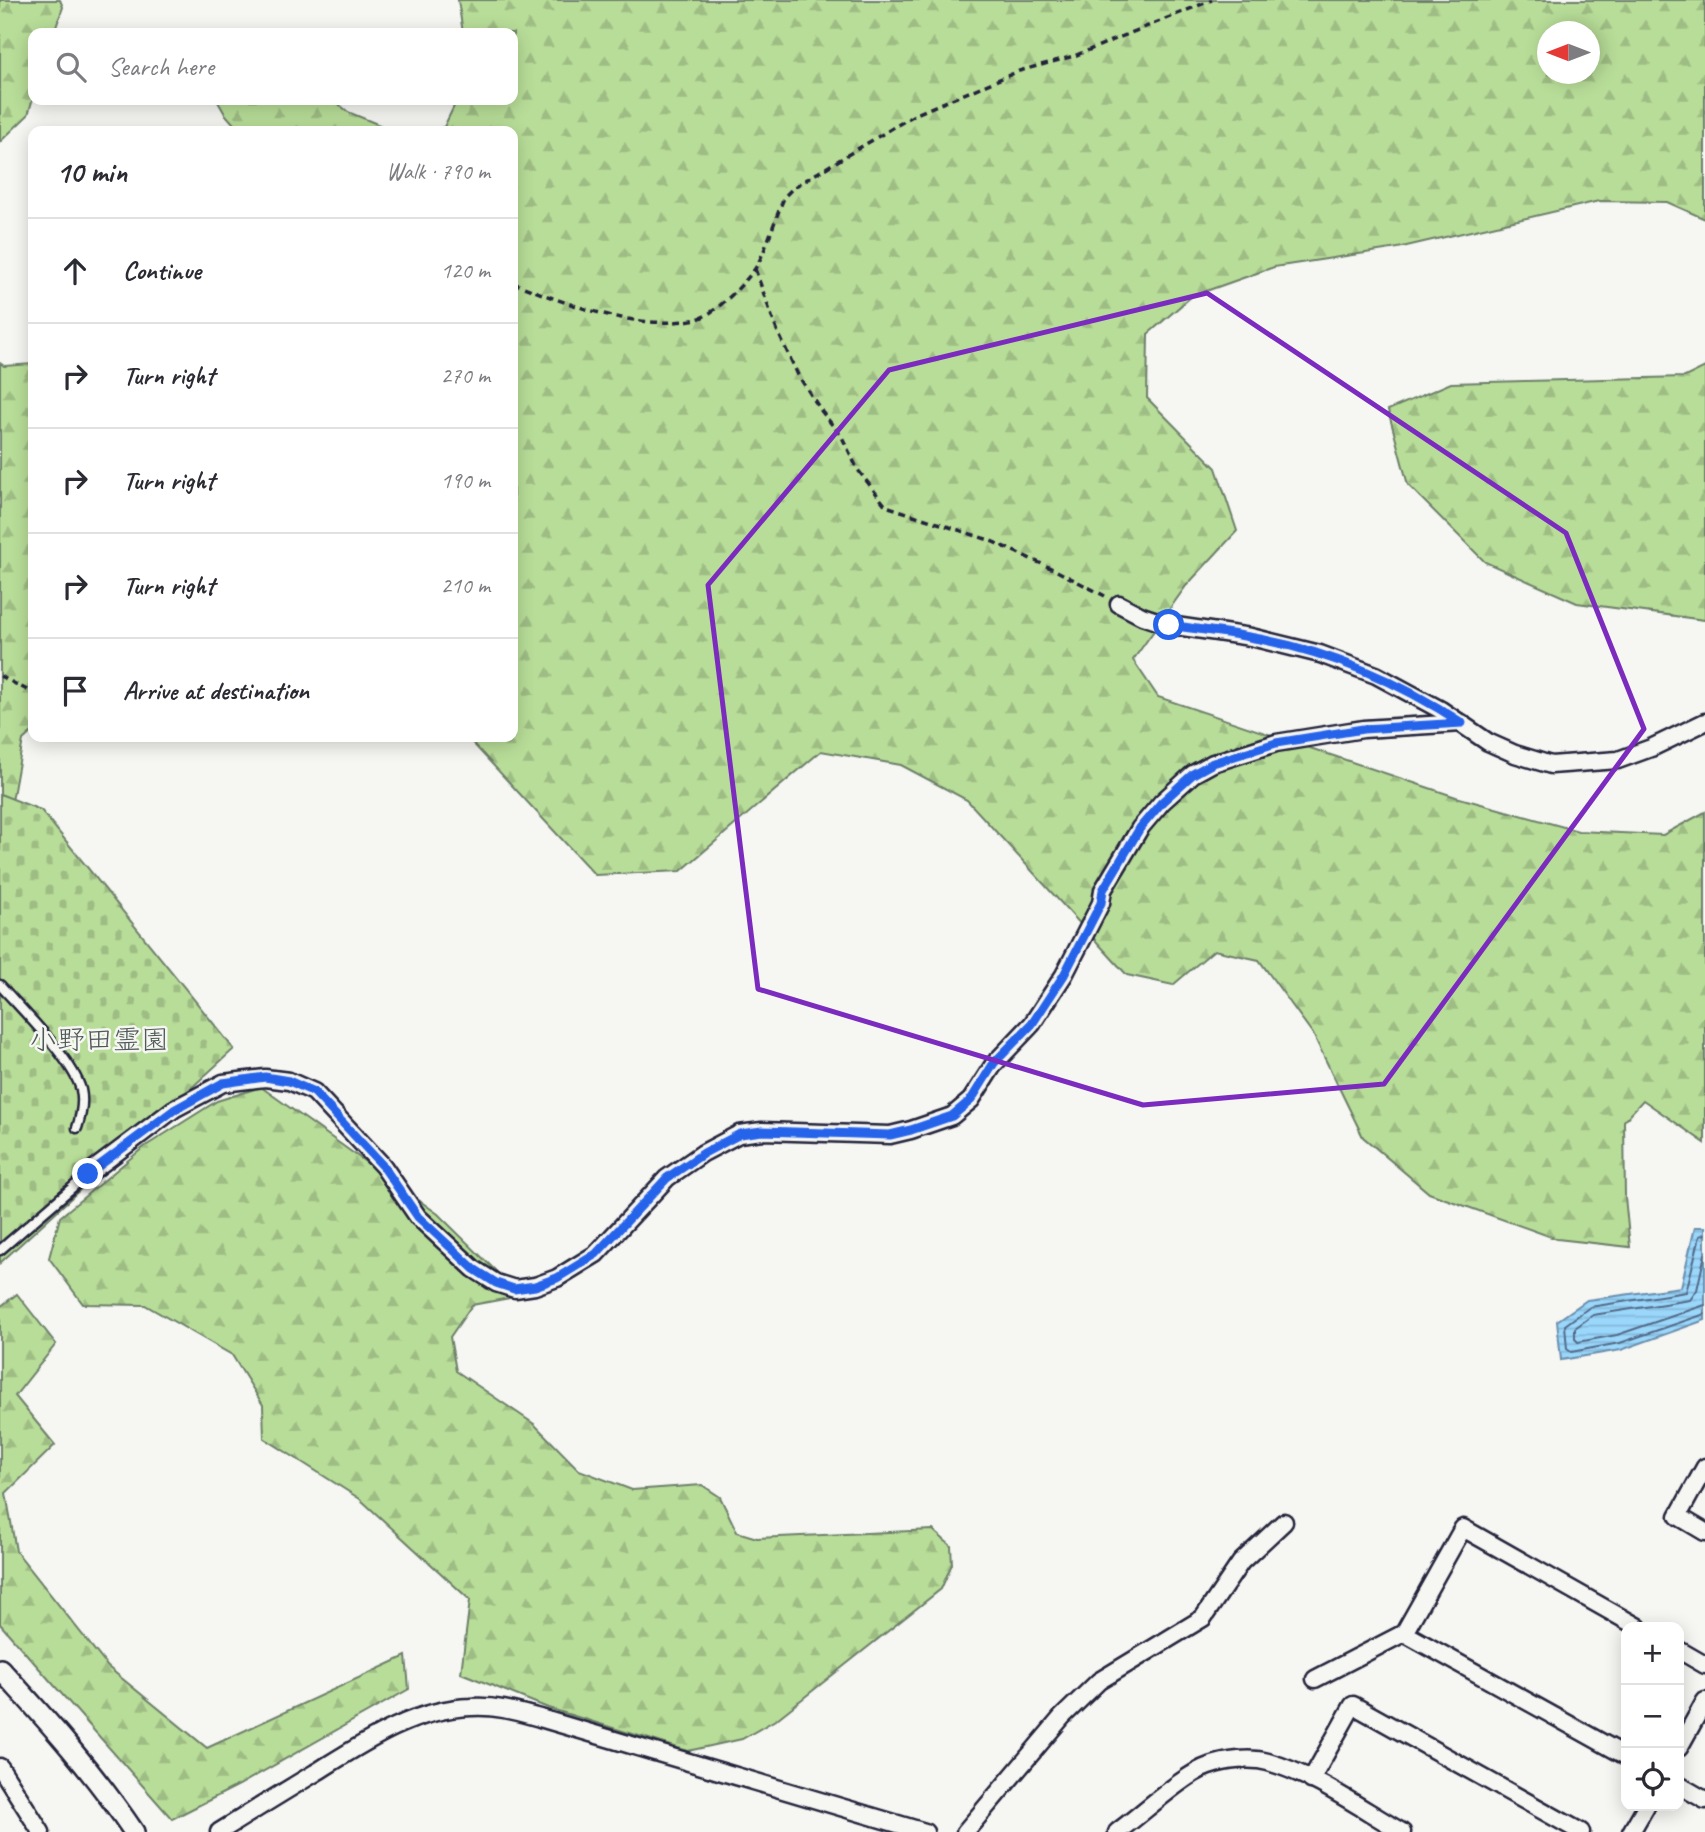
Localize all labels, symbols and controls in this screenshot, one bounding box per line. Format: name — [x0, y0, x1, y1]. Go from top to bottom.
north arrow — [1537, 21, 1600, 84]
search box — [28, 28, 518, 105]
icon: search — [52, 48, 90, 86]
text: Search here — [108, 50, 214, 83]
text: 10 min — [56, 153, 127, 191]
text: Walk · 790 m — [386, 157, 490, 186]
icon: ahead — [56, 252, 94, 290]
text: Continue — [123, 254, 201, 287]
text: 120 m — [441, 256, 490, 285]
icon: right — [56, 357, 94, 395]
text: Turn right — [123, 359, 214, 392]
text: 270 m — [441, 361, 490, 390]
icon: right — [56, 462, 94, 500]
text: Turn right — [123, 464, 214, 497]
text: 190 m — [441, 466, 490, 495]
icon: right — [56, 567, 94, 605]
text: Turn right — [123, 569, 214, 602]
text: 210 m — [441, 571, 490, 600]
route start — [1153, 609, 1184, 640]
icon: arrive — [56, 672, 94, 710]
text: Arrive at destination — [123, 674, 309, 707]
park label: 小野田霊園 — [29, 1022, 169, 1057]
route end — [72, 1158, 103, 1189]
map controls — [1621, 1622, 1684, 1811]
button: + — [1621, 1622, 1684, 1685]
button: − — [1621, 1685, 1684, 1748]
button: locate — [1621, 1748, 1684, 1811]

